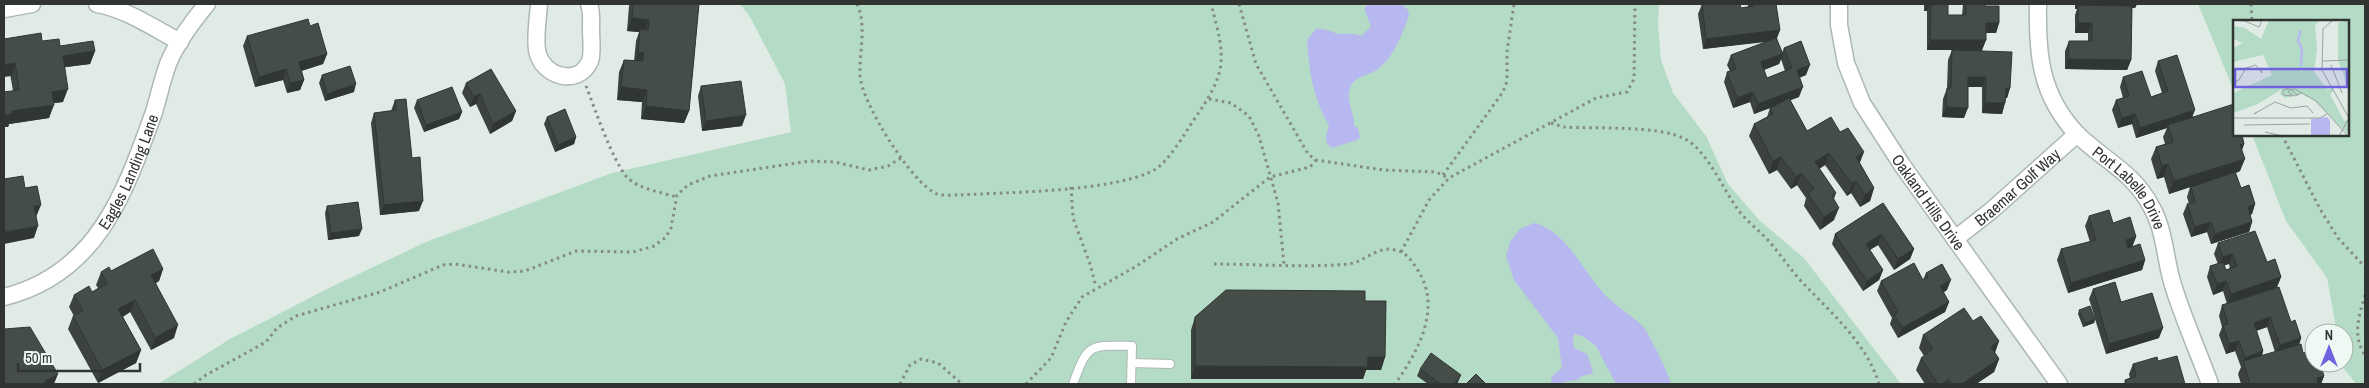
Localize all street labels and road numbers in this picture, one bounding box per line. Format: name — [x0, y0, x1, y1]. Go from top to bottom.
street label: Eagles Landing Lane — [93, 111, 163, 234]
street label: Port Labelle Drive — [2088, 141, 2171, 232]
street label: Braemar Golf Way — [1970, 143, 2065, 231]
street label: Oakland Hills Drive — [1887, 150, 1970, 254]

